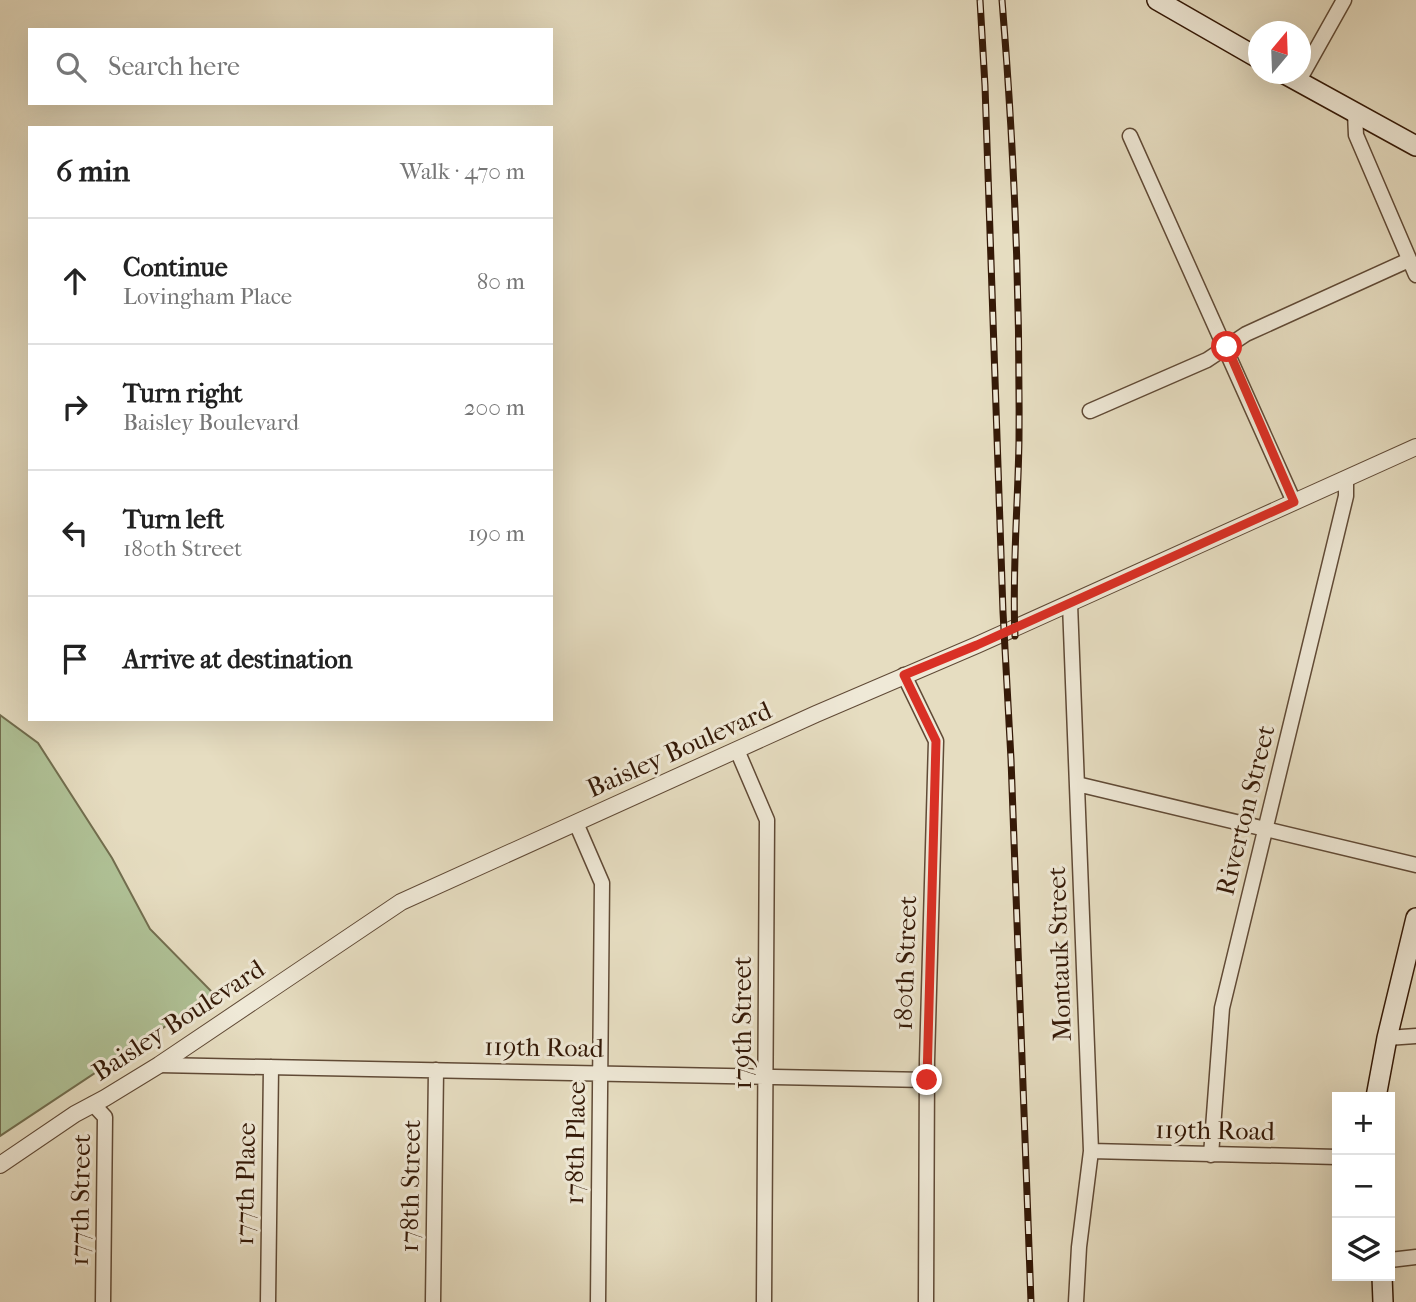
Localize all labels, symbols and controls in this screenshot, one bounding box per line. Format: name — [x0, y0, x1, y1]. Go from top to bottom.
north arrow — [1248, 21, 1311, 84]
search box — [28, 28, 553, 105]
icon: search — [52, 48, 90, 86]
text: Search here — [108, 51, 240, 82]
text: 6 min — [56, 154, 130, 189]
text: Walk · 470 m — [400, 158, 525, 185]
text: Continue — [123, 252, 228, 283]
icon: ahead — [56, 262, 94, 300]
text: 80 m — [477, 268, 525, 295]
text: Lovingham Place — [123, 283, 292, 310]
route start — [1211, 331, 1242, 362]
text: Turn right — [123, 378, 243, 409]
icon: right — [56, 388, 94, 426]
text: 200 m — [464, 394, 525, 421]
text: Baisley Boulevard — [123, 409, 299, 436]
text: Turn left — [123, 504, 224, 535]
icon: left — [56, 514, 94, 552]
text: 190 m — [468, 520, 525, 547]
text: 180th Street — [123, 535, 242, 562]
icon: arrive — [56, 640, 94, 678]
text: Arrive at destination — [123, 644, 353, 675]
street label: Baisley Boulevard — [582, 695, 777, 804]
street label: Riverton Street — [1209, 721, 1282, 898]
street label: Montauk Street — [1041, 865, 1078, 1042]
street label: 180th Street — [888, 894, 923, 1031]
street label: Baisley Boulevard — [86, 953, 271, 1088]
street label: 179th Street — [727, 956, 758, 1090]
street label: 119th Road — [484, 1031, 605, 1064]
route end — [911, 1064, 942, 1095]
street label: 178th Place — [559, 1081, 592, 1205]
map controls — [1332, 1092, 1395, 1281]
button: + — [1332, 1092, 1395, 1155]
street label: 119th Road — [1155, 1114, 1276, 1147]
street label: 178th Street — [394, 1119, 427, 1253]
street label: 177th Place — [229, 1122, 262, 1246]
street label: 177th Street — [64, 1133, 97, 1266]
button: − — [1332, 1155, 1395, 1218]
button: layers — [1332, 1218, 1395, 1281]

